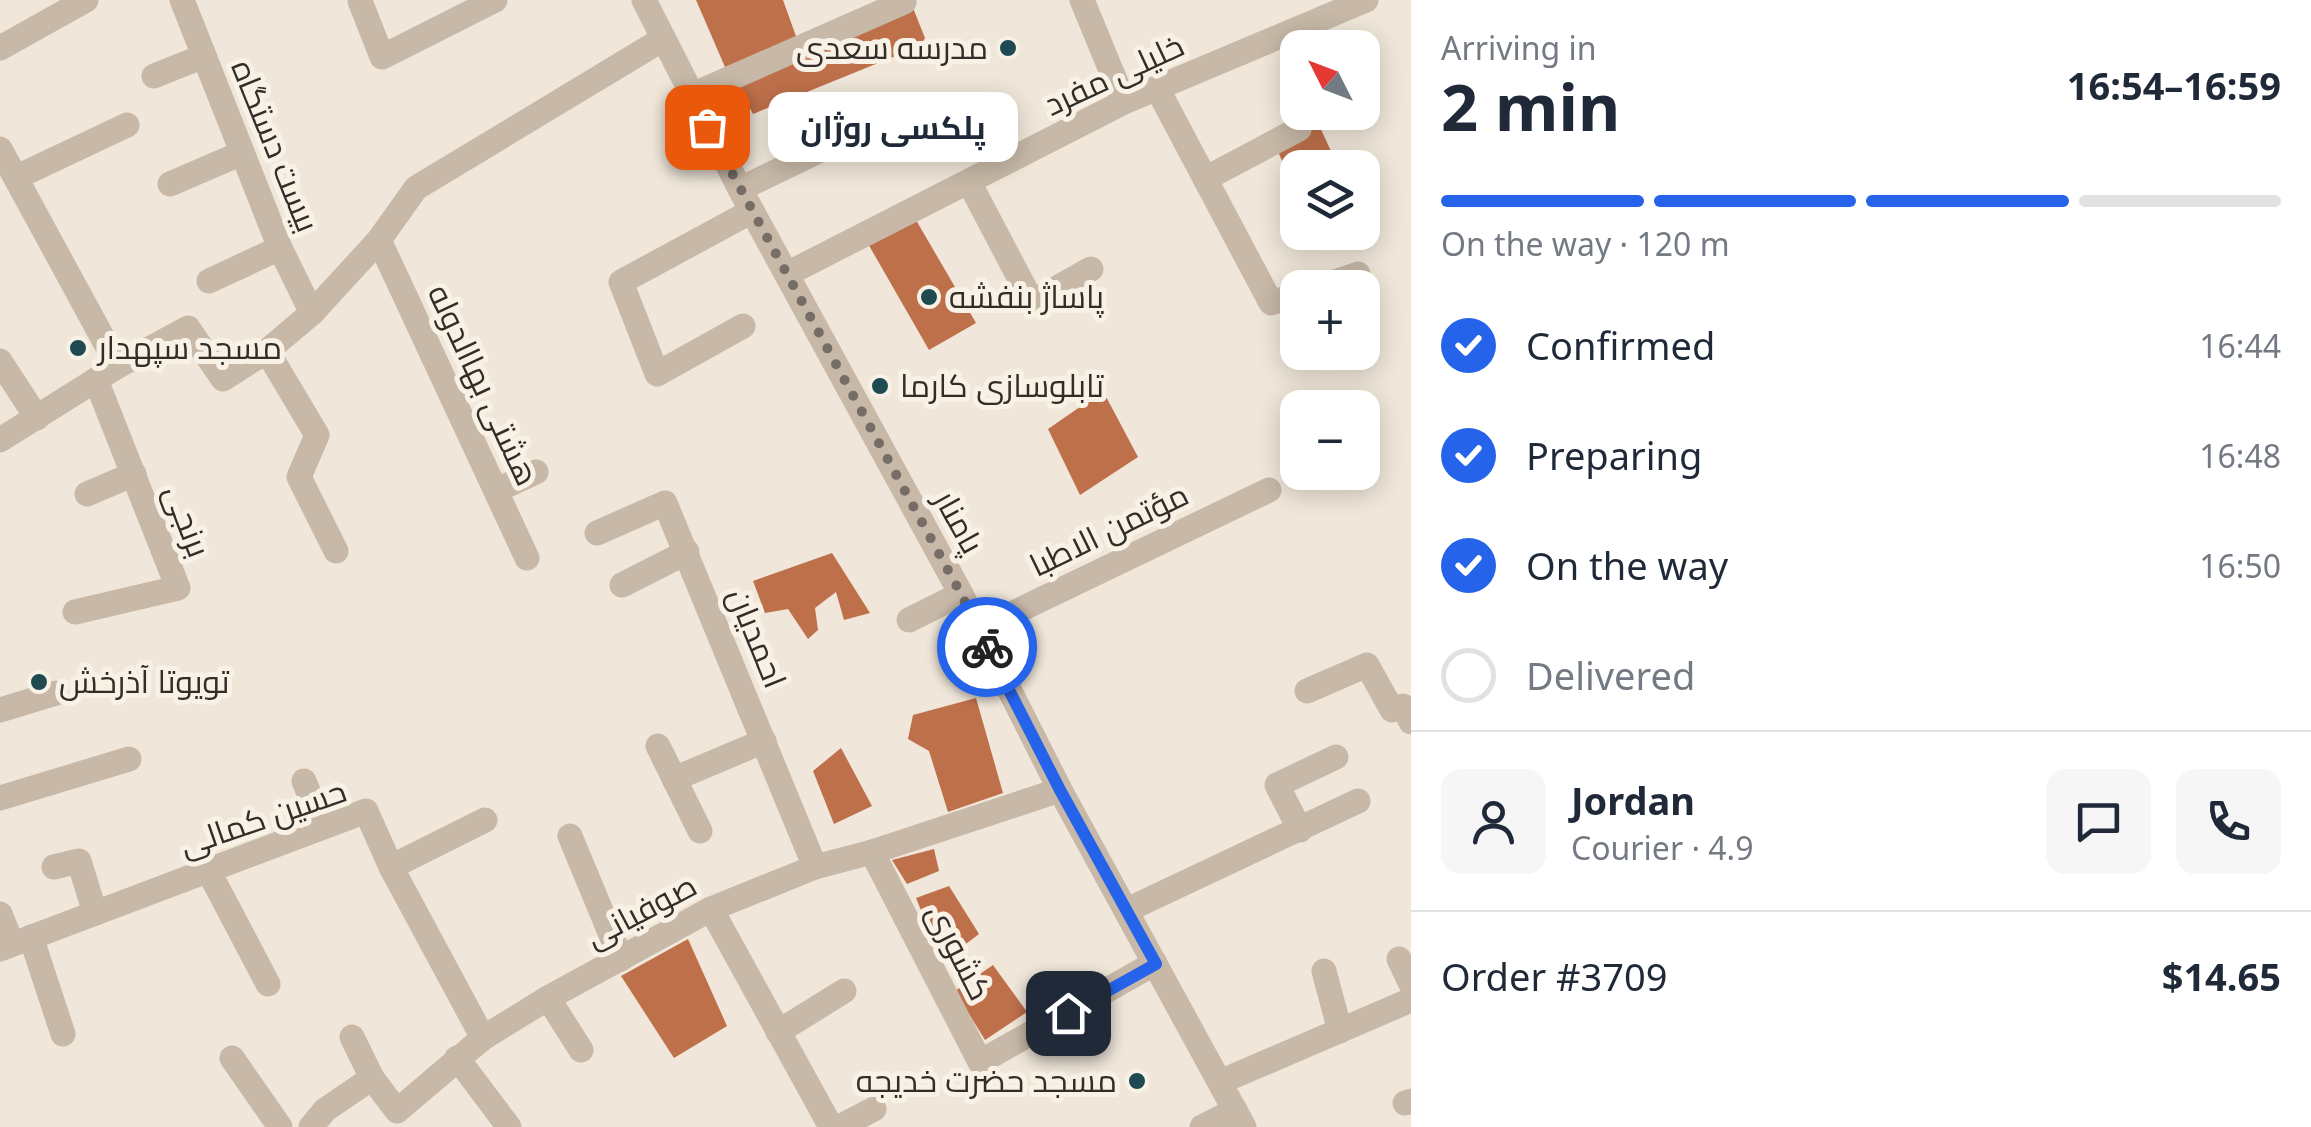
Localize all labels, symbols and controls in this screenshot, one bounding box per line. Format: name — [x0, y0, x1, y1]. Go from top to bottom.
street label: خلیلی مفرد — [1037, 23, 1190, 125]
place label: مدرسه سعدی — [796, 25, 988, 68]
text: Arriving in — [1441, 26, 1596, 69]
north arrow — [1280, 30, 1380, 130]
map controls — [1280, 30, 1380, 490]
marker: مدرسه سعدی — [997, 37, 1019, 59]
street label: بیست دستگاه — [222, 53, 330, 238]
text: 16:54–16:59 — [2067, 59, 2281, 111]
text: 2 min — [1441, 62, 1620, 150]
pin — [665, 85, 750, 170]
callout: پلکسی روژان — [767, 92, 1017, 162]
icon: bag — [680, 100, 735, 155]
text: پلکسی روژان — [800, 105, 986, 148]
button: layers — [1280, 150, 1380, 250]
text: On the way · 120 m — [1441, 222, 1730, 265]
button: + — [1280, 270, 1380, 370]
place label: پاساژ بنفشه — [949, 274, 1104, 318]
street label: هشتی بهاالدوله — [419, 277, 550, 492]
marker: پاساژ بنفشه — [918, 286, 940, 308]
icon: check — [1441, 318, 1496, 373]
text: Confirmed — [1526, 319, 1715, 371]
text: 16:44 — [2199, 324, 2281, 367]
place label: مسجد سپهدار — [96, 325, 282, 368]
marker: مسجد سپهدار — [67, 337, 89, 359]
place label: تابلوسازی کارما — [900, 363, 1104, 406]
marker: تابلوسازی کارما — [869, 375, 891, 397]
button: − — [1280, 390, 1380, 490]
icon: check — [1441, 428, 1496, 483]
text: Preparing — [1526, 429, 1702, 481]
text: 16:48 — [2199, 434, 2281, 477]
street label: مؤتمن الاطبا — [1022, 472, 1195, 586]
street label: برنجی — [155, 478, 222, 563]
street label: پامنار — [924, 480, 995, 561]
icon: check — [1441, 538, 1496, 593]
text: On the way — [1526, 539, 1728, 591]
text: 16:50 — [2199, 544, 2281, 587]
street label: احمدیان — [719, 581, 798, 694]
courier — [937, 597, 1037, 697]
icon: bike — [960, 620, 1015, 675]
text: Delivered — [1526, 649, 1695, 701]
place label: تویوتا آذرخش — [59, 659, 230, 702]
marker: تویوتا آذرخش — [28, 671, 50, 693]
street label: حسین کمالی — [173, 768, 352, 865]
button: person — [1441, 769, 1546, 874]
button: chat — [2046, 769, 2151, 874]
button: phone — [2176, 769, 2281, 874]
text: Jordan — [1571, 774, 1695, 826]
text: Courier · 4.9 — [1571, 826, 1754, 869]
street label: صوفیانی — [577, 863, 703, 957]
street label: کشوری — [918, 896, 1003, 1007]
text: Order #3709 — [1441, 950, 1667, 1002]
text: $14.65 — [2162, 950, 2281, 1002]
pin — [1026, 971, 1111, 1056]
icon: home — [1041, 986, 1096, 1041]
place label: مسجد حضرت خدیجه — [856, 1058, 1117, 1101]
marker: مسجد حضرت خدیجه — [1126, 1070, 1148, 1092]

